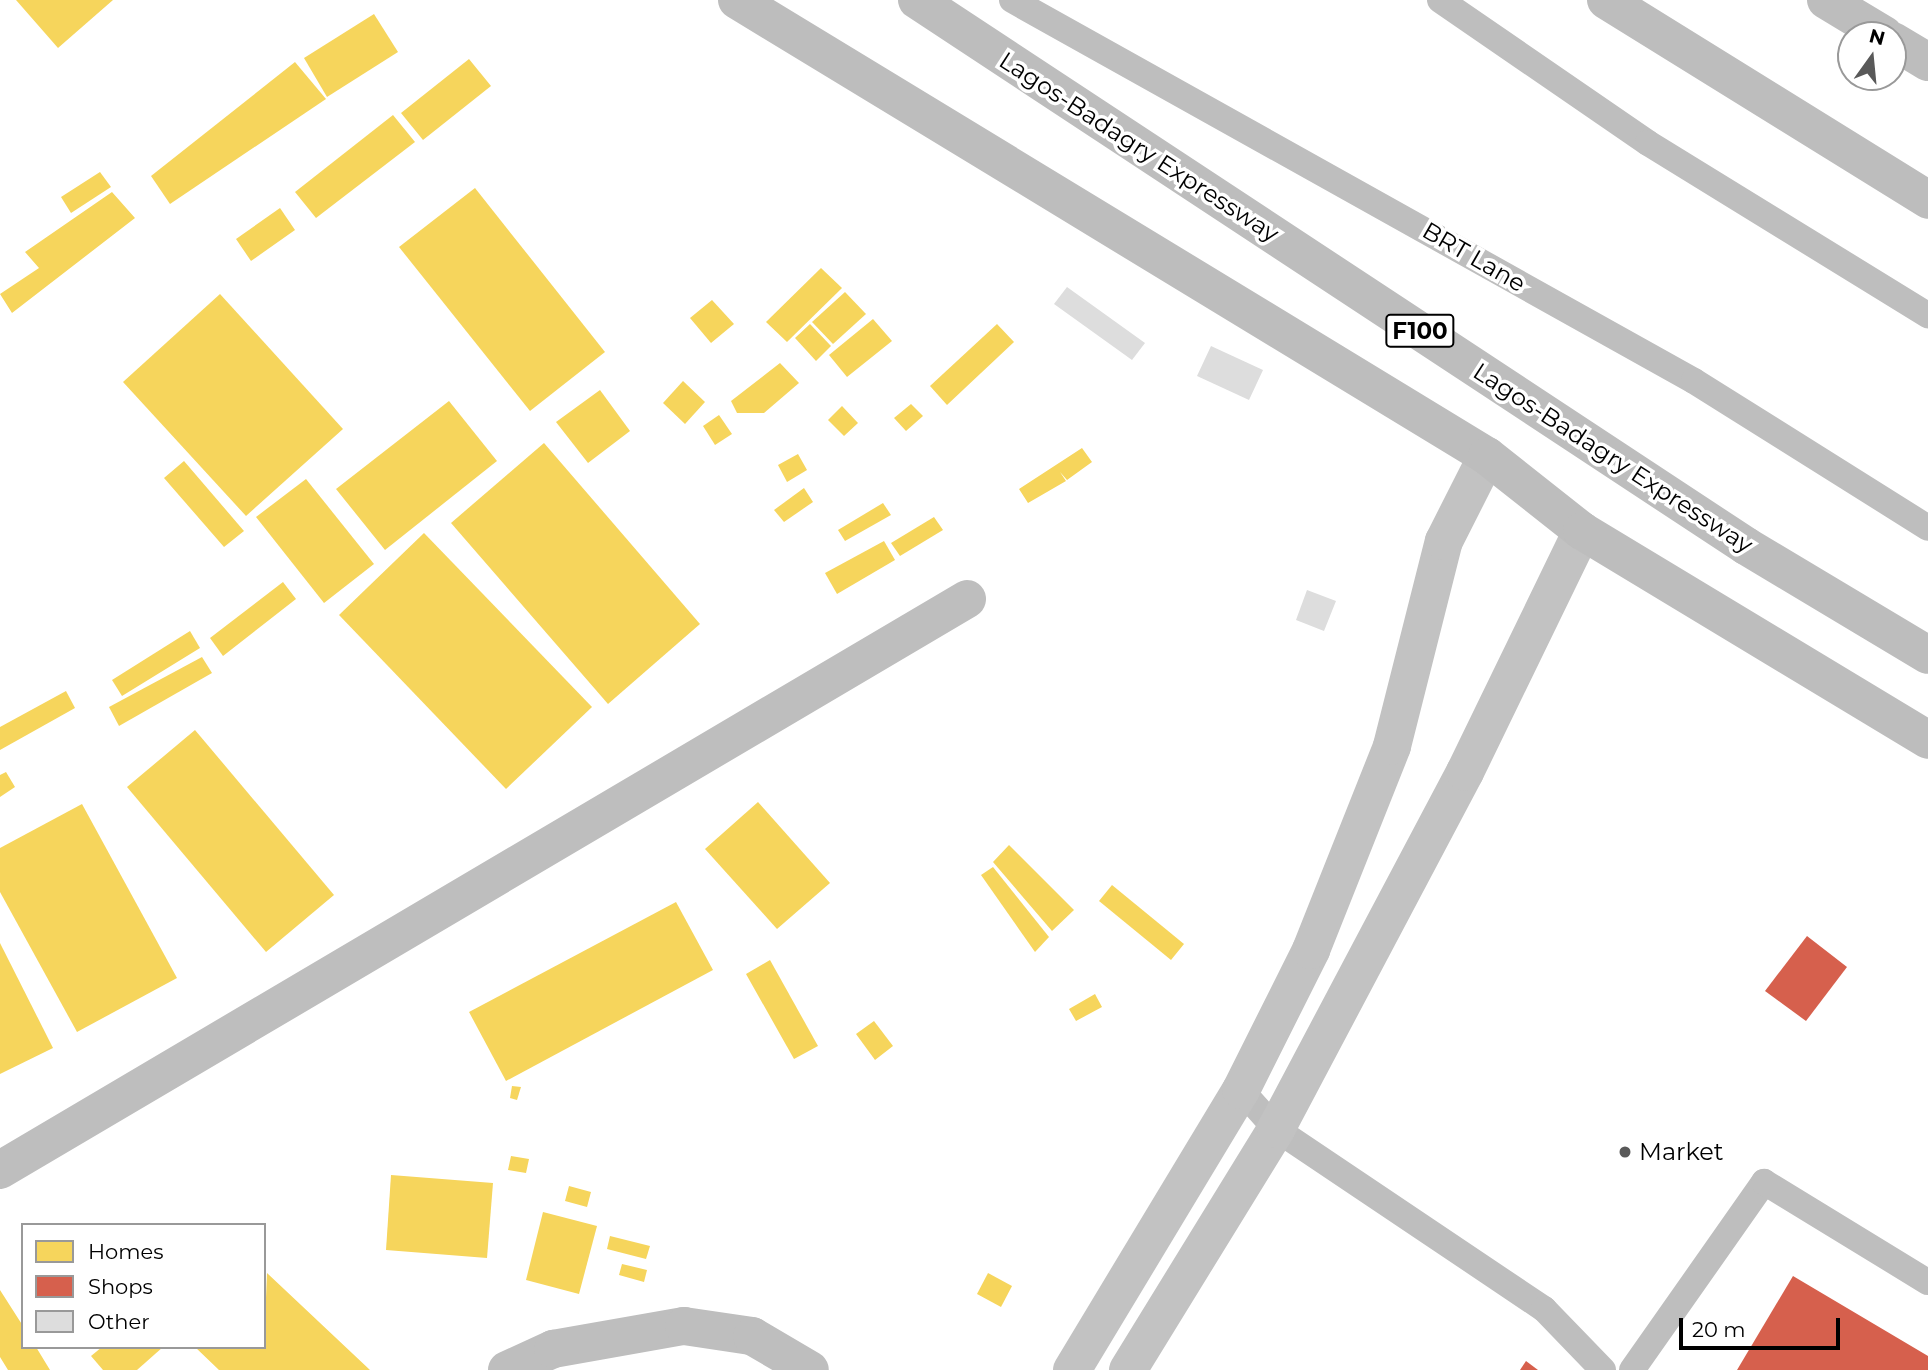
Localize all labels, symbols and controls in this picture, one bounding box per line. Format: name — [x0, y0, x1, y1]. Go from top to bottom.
north arrow — [1837, 21, 1907, 91]
text: N — [1867, 24, 1887, 50]
street label: Lagos-Badagry Expressway — [994, 46, 1284, 248]
street label: BRT Lane — [1417, 216, 1531, 298]
road number: F100 — [1385, 312, 1455, 350]
street label: Lagos-Badagry Expressway — [1468, 357, 1758, 559]
place label: Market — [1639, 1138, 1724, 1166]
marker: Market — [1617, 1144, 1633, 1160]
legend — [21, 1223, 266, 1349]
text: Homes — [88, 1239, 163, 1264]
text: Shops — [88, 1274, 153, 1299]
scale bar — [1683, 1304, 1844, 1348]
text: Other — [88, 1309, 150, 1334]
text: 20 m — [1692, 1317, 1746, 1342]

